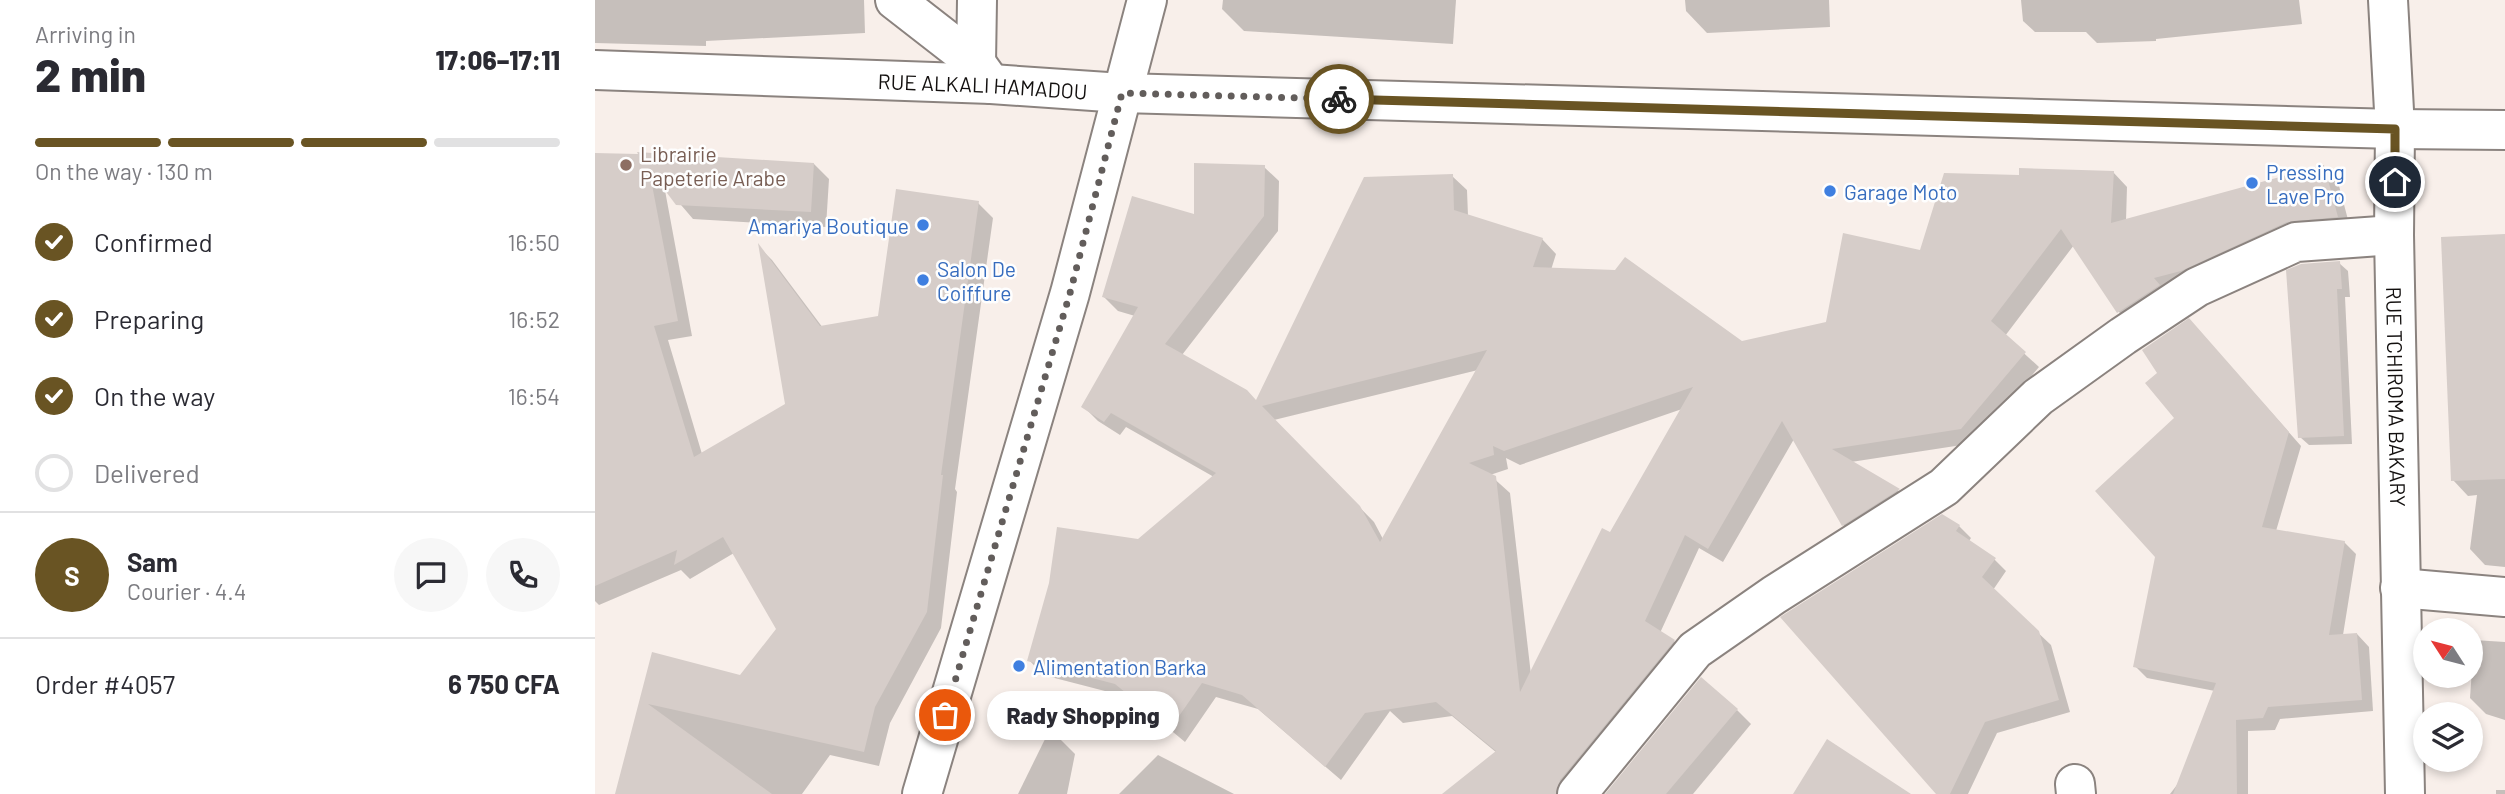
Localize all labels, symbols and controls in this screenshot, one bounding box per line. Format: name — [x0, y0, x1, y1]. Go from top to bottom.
text: Arriving in — [35, 20, 136, 48]
text: 17:06–17:11 — [436, 44, 560, 75]
text: 2 min — [35, 46, 146, 101]
courier — [1304, 64, 1374, 134]
street label: RUE ALKALI HAMADOU — [877, 68, 1088, 103]
icon: bike — [1320, 80, 1358, 118]
place label: Librairie Papeterie Arabe — [640, 141, 786, 190]
pin — [2365, 152, 2425, 212]
text: On the way · 130 m — [35, 157, 213, 185]
marker: Librairie Papeterie Arabe — [618, 157, 634, 173]
place label: Pressing Lave Pro — [2266, 159, 2345, 208]
icon: home — [2376, 163, 2414, 201]
marker: Pressing Lave Pro — [2244, 175, 2260, 191]
place label: Garage Moto — [1844, 179, 1958, 204]
marker: Garage Moto — [1822, 183, 1838, 199]
place label: Amariya Boutique — [748, 213, 909, 238]
marker: Amariya Boutique — [915, 217, 931, 233]
icon: check — [35, 223, 73, 261]
text: Confirmed — [94, 226, 213, 257]
text: 16:50 — [507, 228, 560, 256]
place label: Salon De Coiffure — [937, 256, 1016, 305]
marker: Salon De Coiffure — [915, 272, 931, 288]
street label: RUE TCHIROMA BAKARY — [2383, 286, 2412, 507]
icon: check — [35, 300, 73, 338]
text: Preparing — [94, 303, 204, 334]
text: 16:52 — [508, 305, 560, 333]
icon: check — [35, 377, 73, 415]
text: On the way — [94, 380, 215, 411]
text: 16:54 — [508, 382, 560, 410]
text: Delivered — [94, 457, 200, 488]
button: chat — [394, 538, 468, 612]
button: phone — [486, 538, 560, 612]
text: Sam — [127, 546, 178, 577]
text: S — [64, 560, 80, 591]
text: Courier · 4.4 — [127, 577, 246, 605]
north arrow — [2413, 618, 2483, 688]
map controls — [2413, 618, 2483, 772]
place label: Alimentation Barka — [1033, 654, 1206, 679]
marker: Alimentation Barka — [1011, 658, 1027, 674]
text: Order #4057 — [35, 668, 175, 699]
text: 6 750 CFA — [448, 668, 560, 699]
pin — [915, 685, 975, 745]
callout: Rady Shopping — [987, 690, 1179, 740]
icon: bag — [926, 696, 964, 734]
text: Rady Shopping — [1006, 701, 1160, 729]
button: layers — [2413, 702, 2483, 772]

